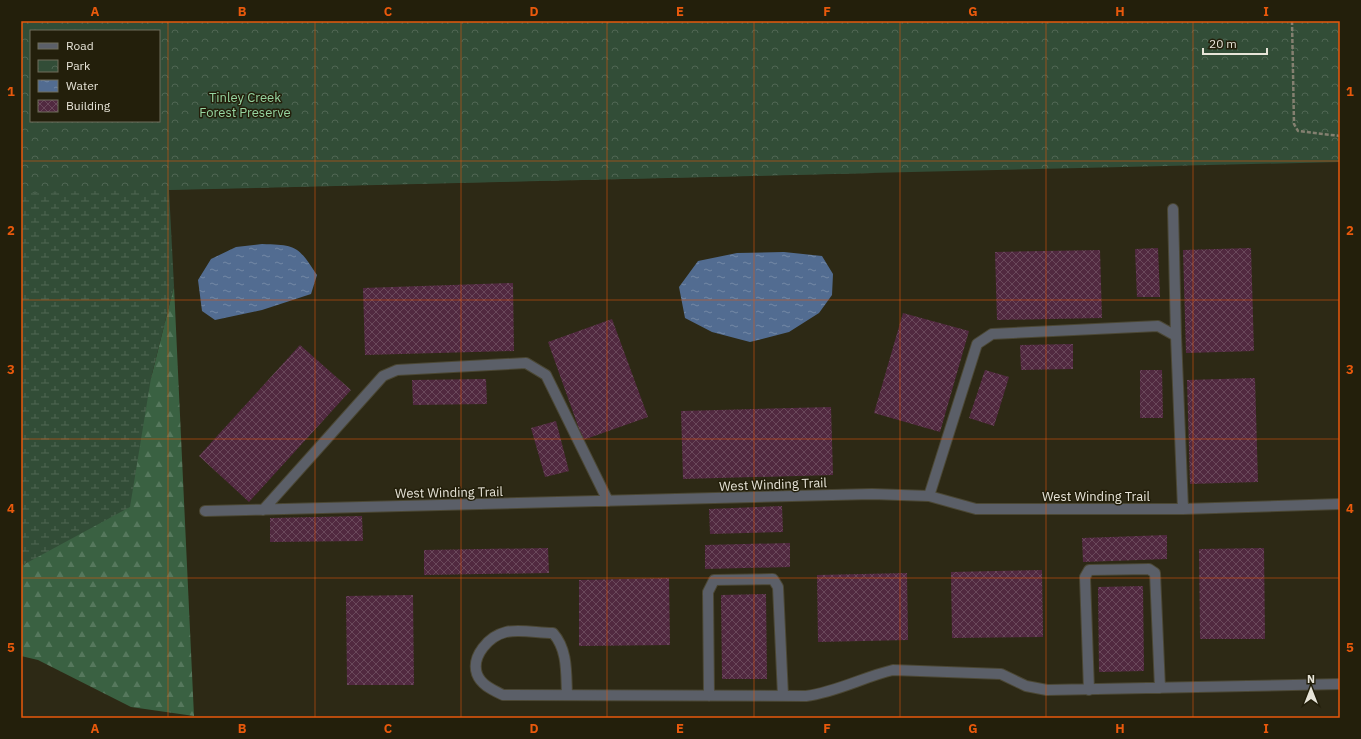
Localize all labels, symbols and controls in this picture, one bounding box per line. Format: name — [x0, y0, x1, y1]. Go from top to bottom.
text: A — [91, 3, 100, 20]
text: B — [238, 3, 247, 20]
text: C — [384, 3, 393, 20]
text: D — [529, 3, 539, 20]
text: E — [676, 3, 684, 20]
text: F — [823, 3, 831, 20]
text: G — [968, 3, 978, 20]
text: H — [1115, 3, 1125, 20]
text: I — [1263, 3, 1269, 20]
legend — [30, 30, 160, 122]
scale bar — [1203, 30, 1267, 56]
text: 20 m — [1209, 36, 1237, 51]
text: Road — [66, 38, 94, 53]
text: Park — [66, 58, 91, 73]
text: Water — [66, 78, 99, 93]
text: 1 — [7, 83, 15, 100]
text: 1 — [1346, 83, 1354, 100]
park label: Tinley Creek Forest Preserve — [199, 89, 291, 121]
text: Building — [66, 98, 111, 113]
text: 2 — [7, 222, 15, 239]
text: 2 — [1346, 222, 1354, 239]
text: 3 — [7, 361, 15, 378]
text: 3 — [1346, 361, 1354, 378]
street label: West Winding Trail — [719, 474, 828, 495]
street label: West Winding Trail — [395, 483, 504, 502]
street label: West Winding Trail — [1042, 488, 1150, 505]
text: 4 — [7, 500, 15, 517]
text: 4 — [1346, 500, 1354, 517]
text: 5 — [7, 639, 15, 656]
text: 5 — [1346, 639, 1354, 656]
north arrow — [1291, 669, 1331, 709]
text: N — [1307, 672, 1315, 686]
text: A — [91, 720, 100, 737]
text: B — [238, 720, 247, 737]
text: C — [384, 720, 393, 737]
text: D — [529, 720, 539, 737]
text: E — [676, 720, 684, 737]
text: F — [823, 720, 831, 737]
text: G — [968, 720, 978, 737]
text: H — [1115, 720, 1125, 737]
text: I — [1263, 720, 1269, 737]

